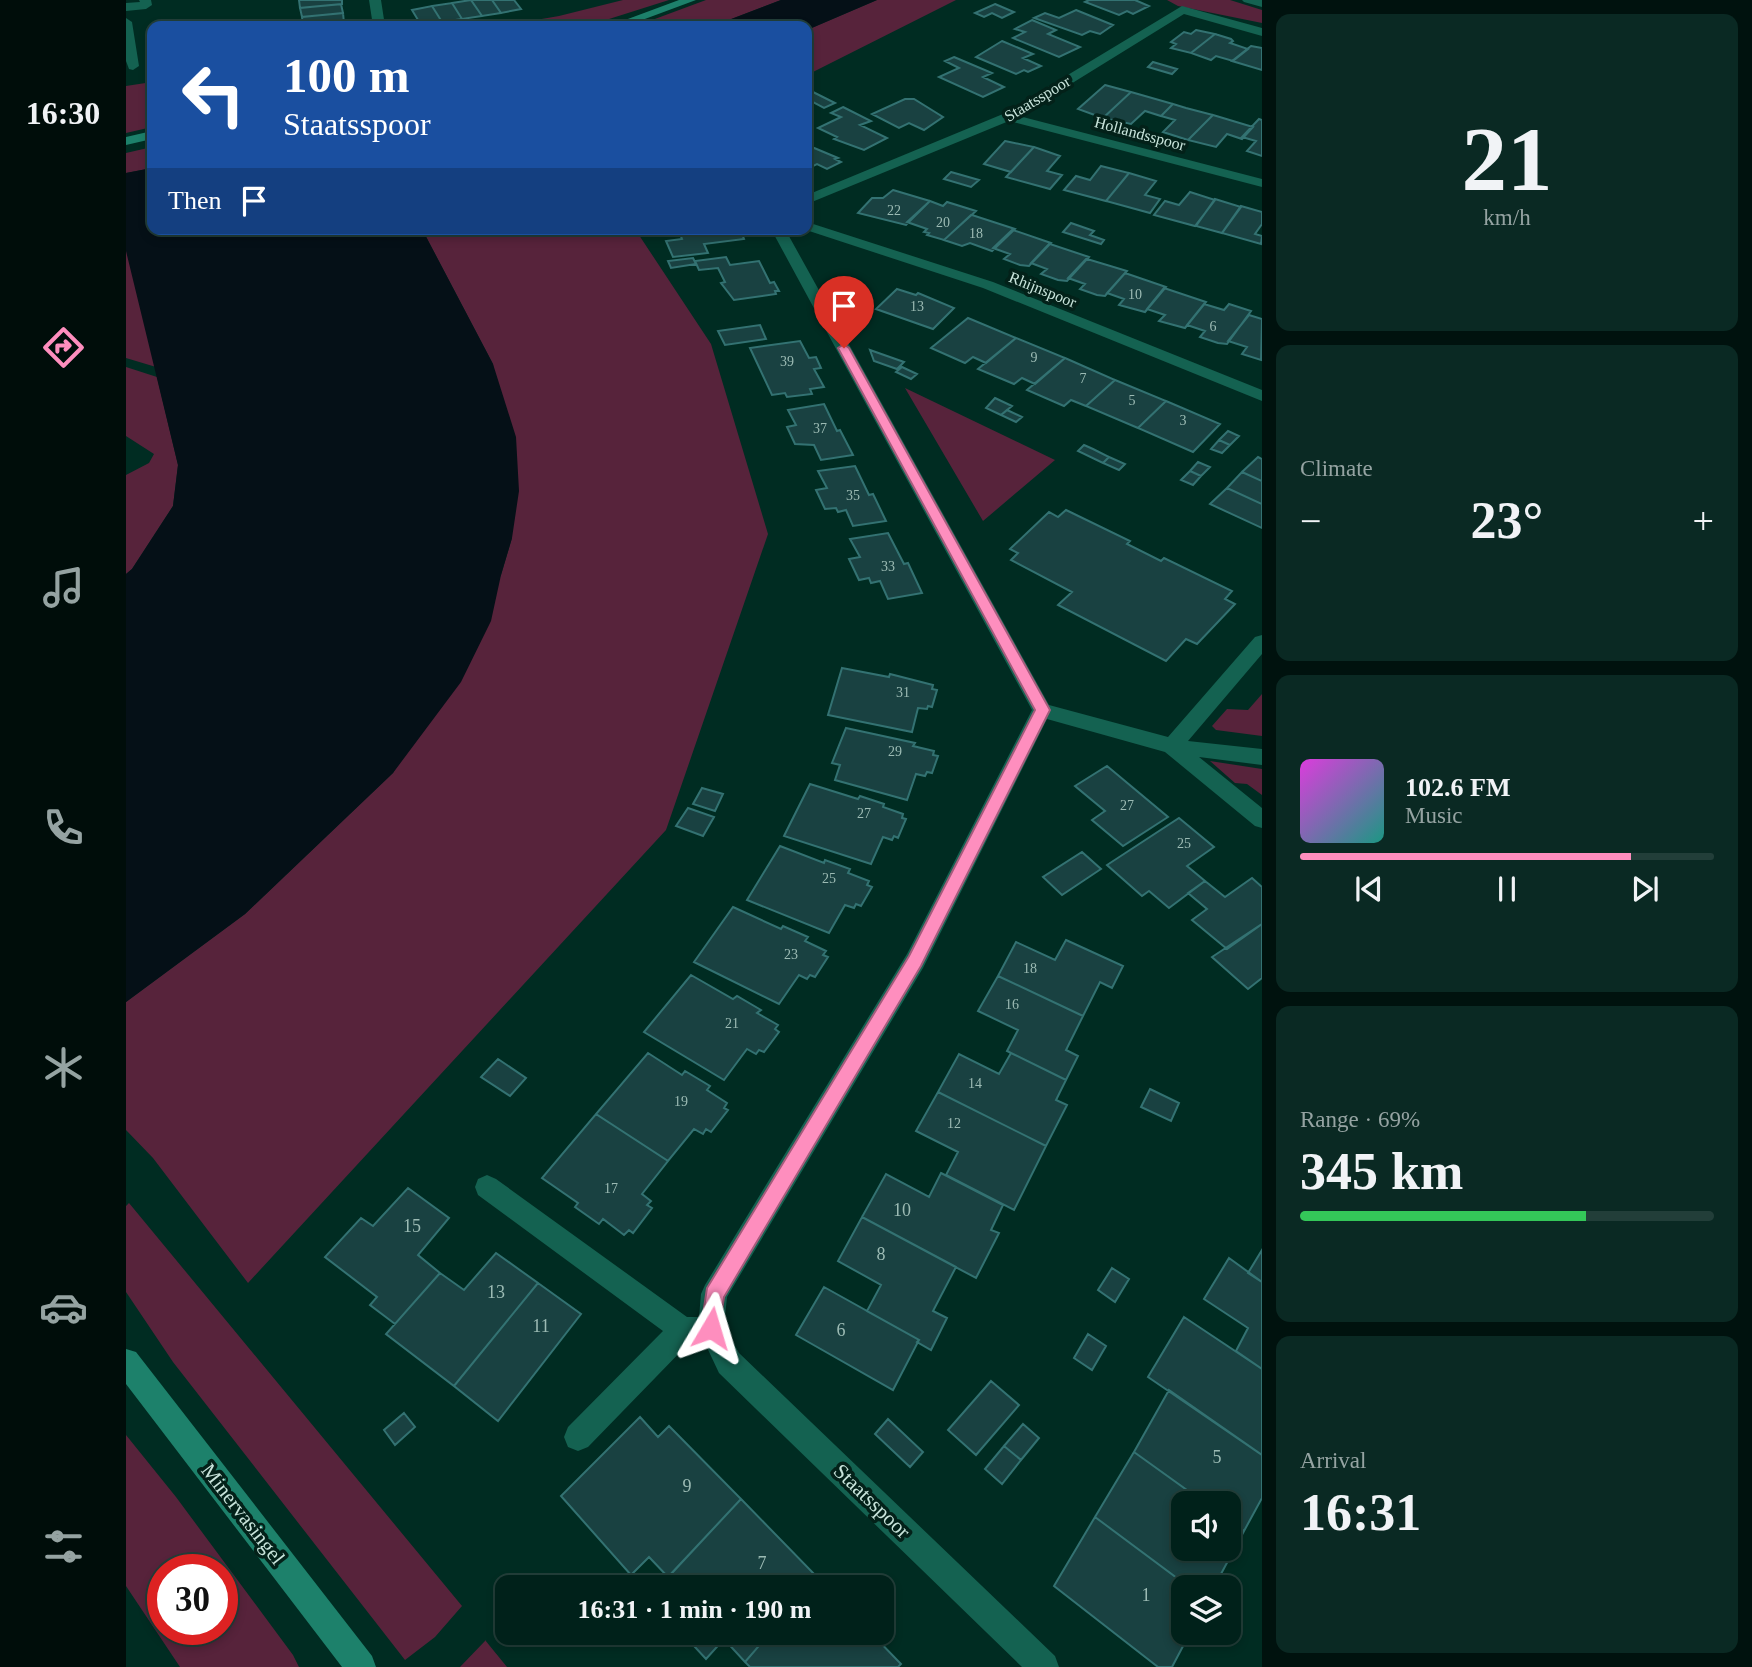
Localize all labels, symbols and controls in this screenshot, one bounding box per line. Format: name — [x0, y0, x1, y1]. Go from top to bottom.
text: 100 m — [283, 48, 410, 103]
icon: left — [168, 49, 259, 140]
street label: Staatsspoor — [1001, 72, 1074, 126]
text: 16:30 — [26, 95, 100, 131]
text: Staatsspoor — [283, 106, 431, 142]
text: 21 — [1462, 109, 1553, 210]
street label: Hollandsspoor — [1092, 113, 1188, 155]
icon: arrive — [235, 182, 273, 220]
text: Then — [168, 186, 221, 215]
house number: 22 — [887, 203, 901, 218]
text: km/h — [1483, 205, 1531, 230]
house number: 20 — [936, 215, 950, 230]
house number: 18 — [969, 226, 983, 241]
street label: Rhijnspoor — [1006, 268, 1080, 312]
pin — [814, 276, 874, 348]
icon: arrive — [825, 287, 863, 325]
house number: 10 — [1128, 287, 1142, 302]
house number: 13 — [910, 299, 924, 314]
house number: 6 — [1210, 319, 1217, 334]
icon: directions — [39, 323, 88, 372]
house number: 9 — [1031, 350, 1038, 365]
house number: 39 — [780, 354, 794, 369]
house number: 7 — [1080, 371, 1087, 386]
house number: 5 — [1129, 393, 1136, 408]
house number: 3 — [1180, 413, 1187, 428]
house number: 37 — [813, 421, 827, 436]
text: Climate — [1300, 456, 1373, 481]
house number: 35 — [846, 488, 860, 503]
text: 23° — [1471, 492, 1543, 549]
text: − — [1300, 500, 1321, 542]
text: + — [1693, 500, 1714, 542]
house number: 33 — [881, 559, 895, 574]
icon: music — [39, 563, 88, 612]
house number: 31 — [896, 685, 910, 700]
house number: 29 — [888, 744, 902, 759]
text: 102.6 FM — [1405, 773, 1510, 802]
house number: 27 — [1120, 798, 1134, 813]
icon: phone — [39, 803, 88, 852]
text: Music — [1405, 803, 1463, 828]
house number: 27 — [857, 806, 871, 821]
house number: 25 — [1177, 836, 1191, 851]
icon: previous — [1350, 870, 1388, 908]
icon: pause — [1488, 870, 1526, 908]
icon: next — [1626, 870, 1664, 908]
house number: 25 — [822, 871, 836, 886]
house number: 23 — [784, 947, 798, 962]
house number: 18 — [1023, 961, 1037, 976]
house number: 16 — [1005, 997, 1019, 1012]
house number: 21 — [725, 1016, 739, 1031]
icon: climate — [39, 1043, 88, 1092]
house number: 14 — [968, 1076, 982, 1091]
house number: 19 — [674, 1094, 688, 1109]
text: Range · 69% — [1300, 1107, 1420, 1132]
house number: 12 — [947, 1116, 961, 1131]
text: 345 km — [1300, 1143, 1463, 1200]
house number: 17 — [604, 1181, 618, 1196]
house number: 10 — [893, 1200, 911, 1220]
house number: 15 — [403, 1216, 421, 1236]
house number: 8 — [877, 1244, 886, 1264]
house number: 13 — [487, 1282, 505, 1302]
icon: car — [39, 1283, 88, 1332]
position arrow — [674, 1291, 748, 1365]
house number: 11 — [532, 1316, 550, 1336]
house number: 6 — [837, 1320, 846, 1340]
house number: 5 — [1213, 1447, 1222, 1467]
text: Arrival — [1300, 1448, 1366, 1473]
street label: Minervasingel — [196, 1459, 290, 1569]
street label: Staatsspoor — [829, 1459, 915, 1543]
house number: 9 — [683, 1476, 692, 1496]
text: 16:31 — [1300, 1484, 1421, 1541]
map controls — [1171, 1491, 1241, 1645]
button: sound — [1171, 1491, 1241, 1561]
icon: filters — [39, 1522, 88, 1571]
house number: 7 — [758, 1553, 767, 1573]
speed limit sign: 30 — [147, 1554, 238, 1645]
button: layers — [1171, 1575, 1241, 1645]
house number: 1 — [1142, 1585, 1151, 1605]
text: 16:31 · 1 min · 190 m — [578, 1595, 812, 1624]

